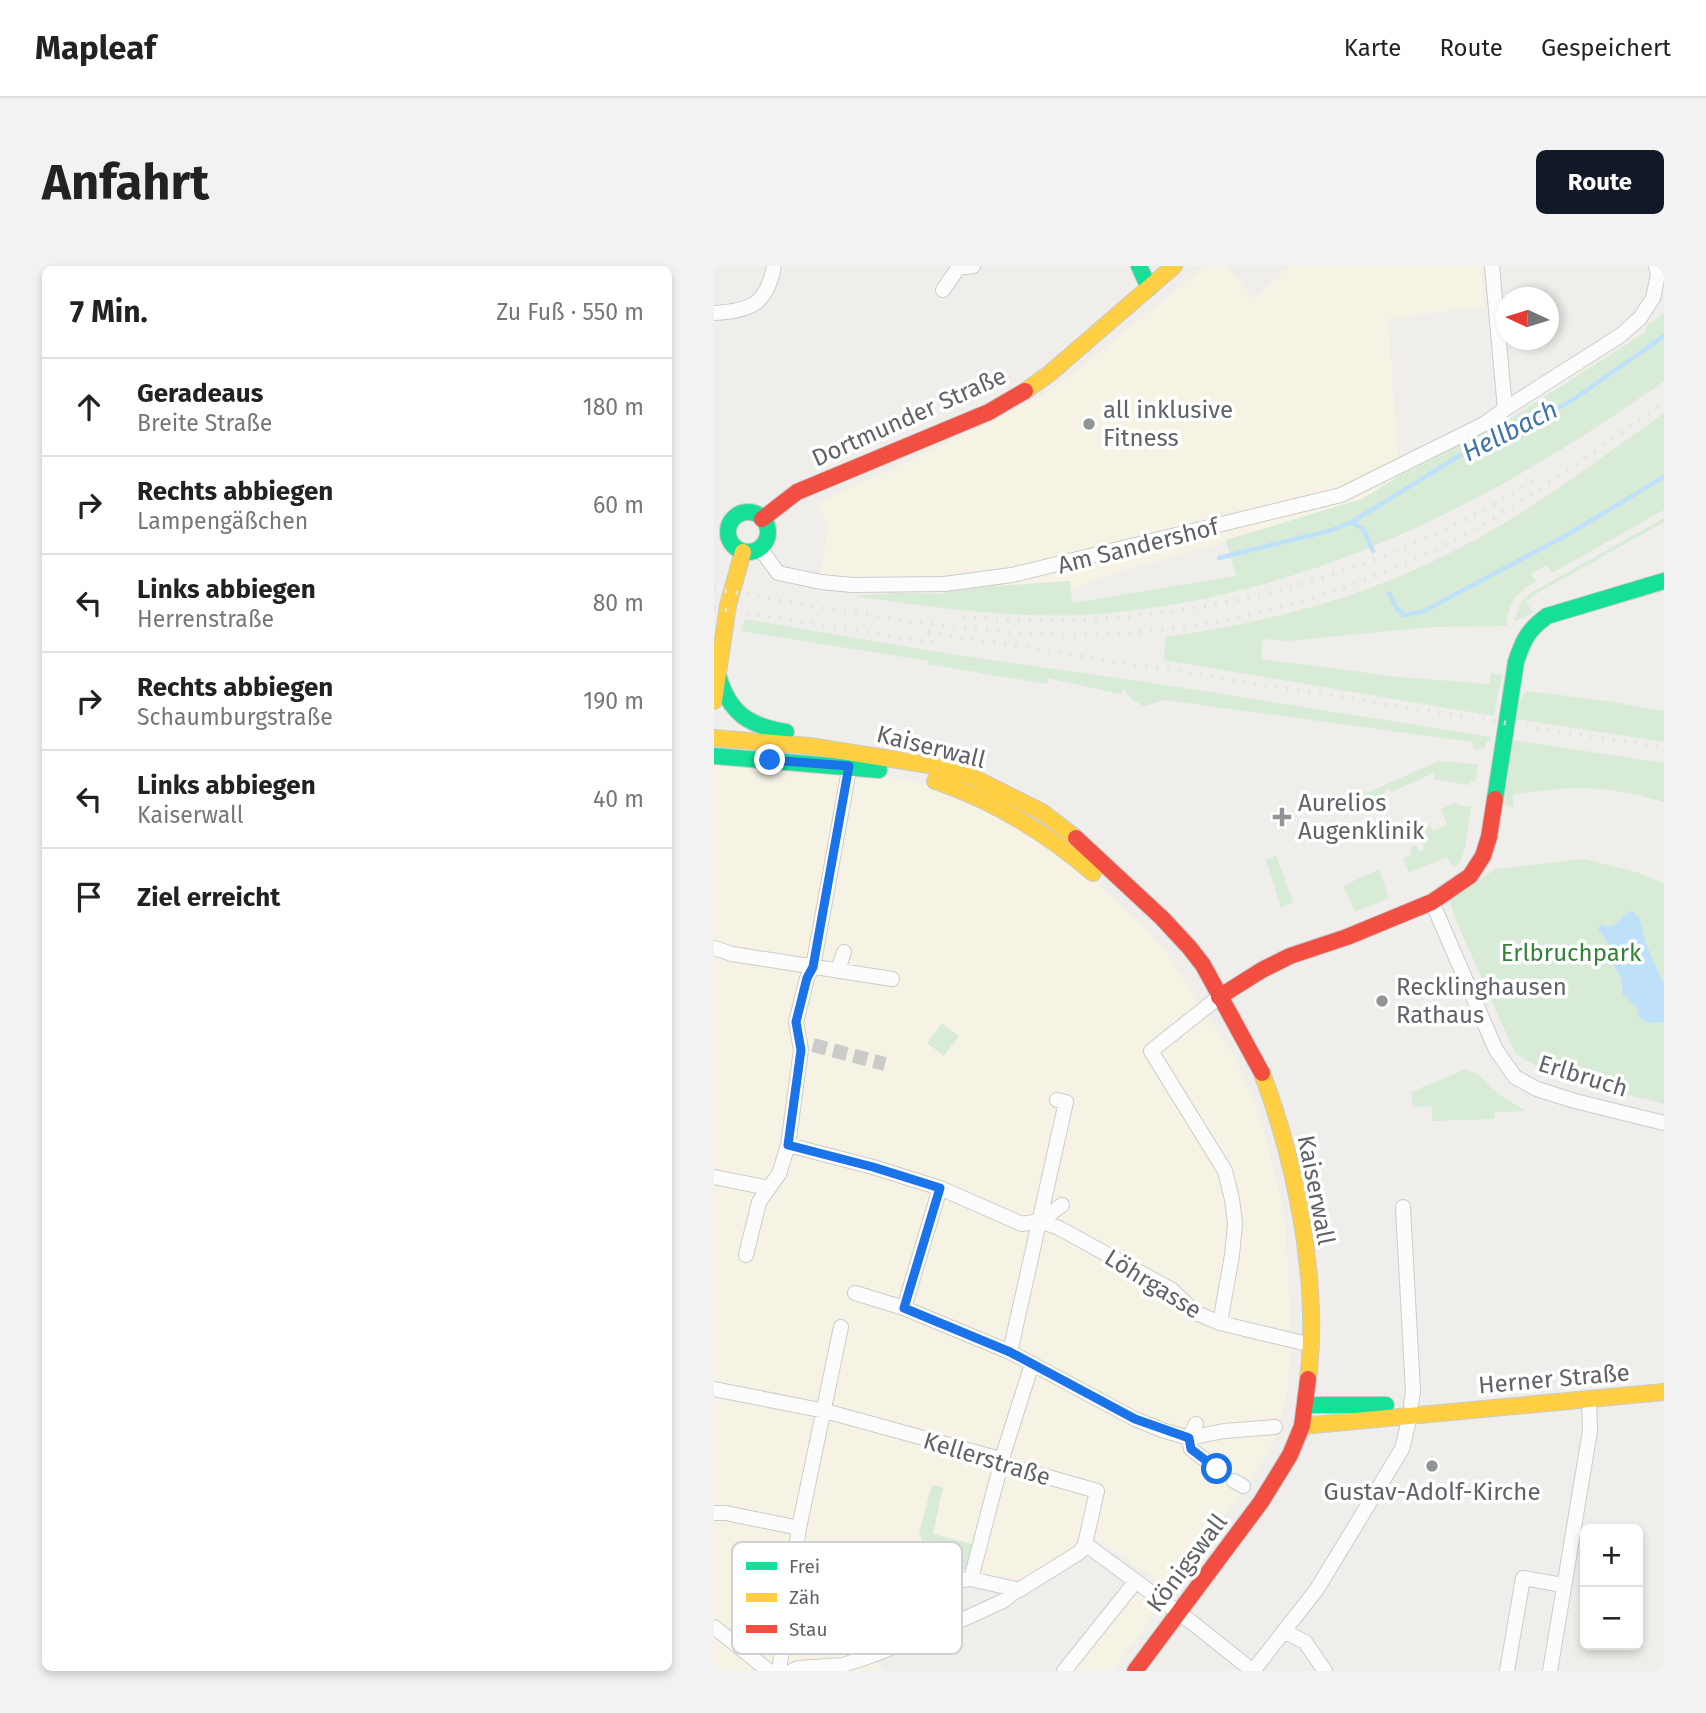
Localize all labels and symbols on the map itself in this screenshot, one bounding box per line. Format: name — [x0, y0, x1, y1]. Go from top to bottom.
north arrow — [1496, 287, 1559, 350]
street label: Dortmunder Straße — [808, 362, 1010, 472]
water label: Hellbach — [1457, 394, 1563, 468]
place label: all inklusive Fitness — [1103, 396, 1233, 452]
marker: all inklusive Fitness — [1081, 416, 1097, 432]
street label: Am Sandershof — [1055, 512, 1223, 579]
street label: Kaiserwall — [874, 720, 988, 774]
route end — [754, 744, 785, 775]
place label: Aurelios Augenklinik — [1298, 789, 1425, 845]
marker: Aurelios Augenklinik — [1272, 807, 1292, 827]
park label: Erlbruchpark — [1501, 939, 1642, 967]
place label: Recklinghausen Rathaus — [1396, 973, 1567, 1029]
marker: Recklinghausen Rathaus — [1374, 993, 1390, 1009]
street label: Erlbruch — [1535, 1049, 1631, 1103]
street label: Kaiserwall — [1292, 1133, 1340, 1247]
street label: Löhrgasse — [1100, 1243, 1206, 1325]
street label: Herner Straße — [1477, 1358, 1631, 1400]
street label: Kellerstraße — [920, 1426, 1054, 1492]
route start — [1201, 1453, 1232, 1484]
marker: Gustav-Adolf-Kirche — [1424, 1458, 1440, 1474]
place label: Gustav-Adolf-Kirche — [1324, 1478, 1540, 1506]
street label: Königswall — [1141, 1508, 1233, 1618]
legend — [732, 1542, 962, 1654]
text: Frei — [789, 1555, 820, 1578]
text: Zäh — [789, 1586, 820, 1609]
text: Stau — [789, 1618, 827, 1641]

